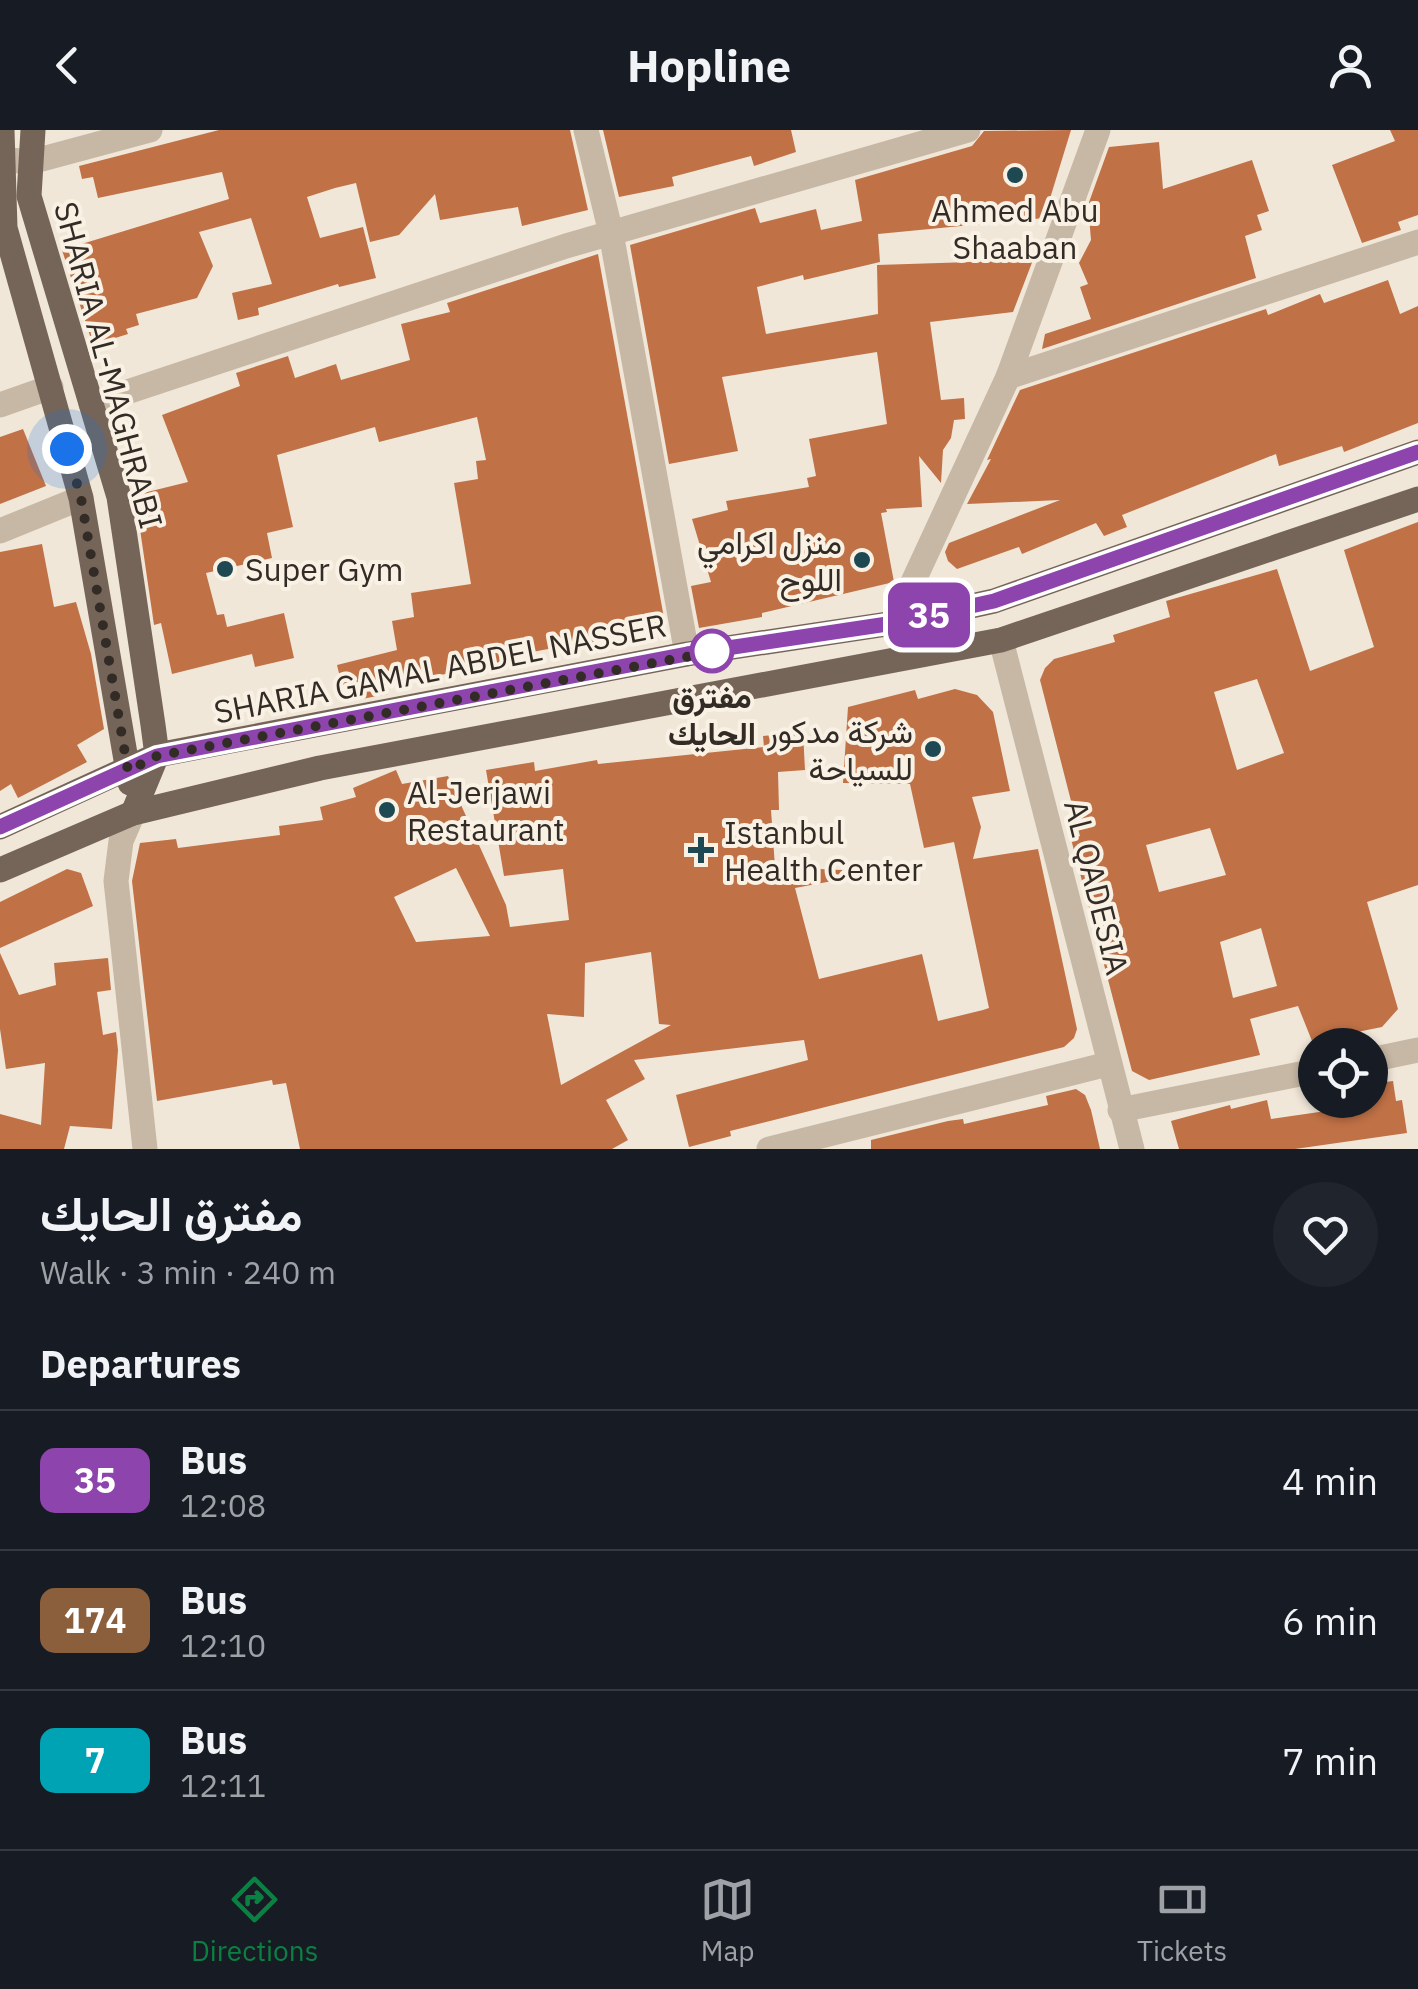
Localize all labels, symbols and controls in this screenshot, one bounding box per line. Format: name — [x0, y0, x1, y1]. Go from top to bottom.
text: Hopline — [627, 36, 791, 94]
icon: back — [40, 38, 95, 93]
icon: person — [1323, 38, 1378, 93]
marker: Ahmed Abu Shaaban — [1004, 164, 1026, 186]
place label: Ahmed Abu Shaaban — [931, 189, 1099, 268]
street label: SHARIA AL-MAGHRABI — [45, 197, 173, 533]
your location — [42, 424, 92, 474]
place label: منزل اكرامي اللوح — [697, 521, 842, 602]
place label: Super Gym — [245, 548, 403, 590]
marker: منزل اكرامي اللوح — [851, 549, 873, 571]
marker: Super Gym — [214, 558, 236, 580]
line badge: 35 — [884, 582, 974, 648]
text: 35 — [908, 592, 950, 638]
street label: SHARIA GAMAL ABDEL NASSER — [210, 603, 670, 733]
marker: مفترق الحايك — [691, 630, 733, 672]
place label: مفترق الحايك — [668, 675, 756, 754]
place label: شركة مدكور للسياحة — [766, 710, 913, 789]
marker: شركة مدكور للسياحة — [922, 738, 944, 760]
place label: Al-Jerjawi Restaurant — [407, 771, 565, 850]
street label: AL QADESIA — [1055, 795, 1139, 979]
marker: Al-Jerjawi Restaurant — [376, 799, 398, 821]
place label: Istanbul Health Center — [724, 811, 923, 890]
marker: Istanbul Health Center — [688, 837, 714, 863]
map controls — [1298, 1028, 1388, 1118]
button: locate — [1298, 1028, 1388, 1118]
text: مفترق الحايك — [40, 1182, 303, 1244]
button: heart — [1273, 1182, 1378, 1287]
text: Walk · 3 min · 240 m — [40, 1251, 336, 1293]
text: Departures — [40, 1339, 241, 1388]
text: Bus — [180, 1435, 247, 1484]
text: 4 min — [1282, 1456, 1378, 1505]
text: 35 — [74, 1457, 116, 1503]
text: 12:08 — [180, 1484, 266, 1526]
text: Bus — [180, 1575, 247, 1624]
text: 6 min — [1282, 1596, 1378, 1645]
text: 174 — [63, 1597, 127, 1643]
text: 12:10 — [180, 1624, 266, 1666]
text: Bus — [180, 1715, 247, 1764]
text: 7 min — [1282, 1736, 1378, 1785]
text: 7 — [84, 1737, 106, 1783]
text: 12:11 — [180, 1764, 266, 1806]
tab: Directions — [191, 1872, 318, 1969]
tab: Map — [700, 1872, 755, 1969]
tab: Tickets — [1137, 1872, 1227, 1969]

